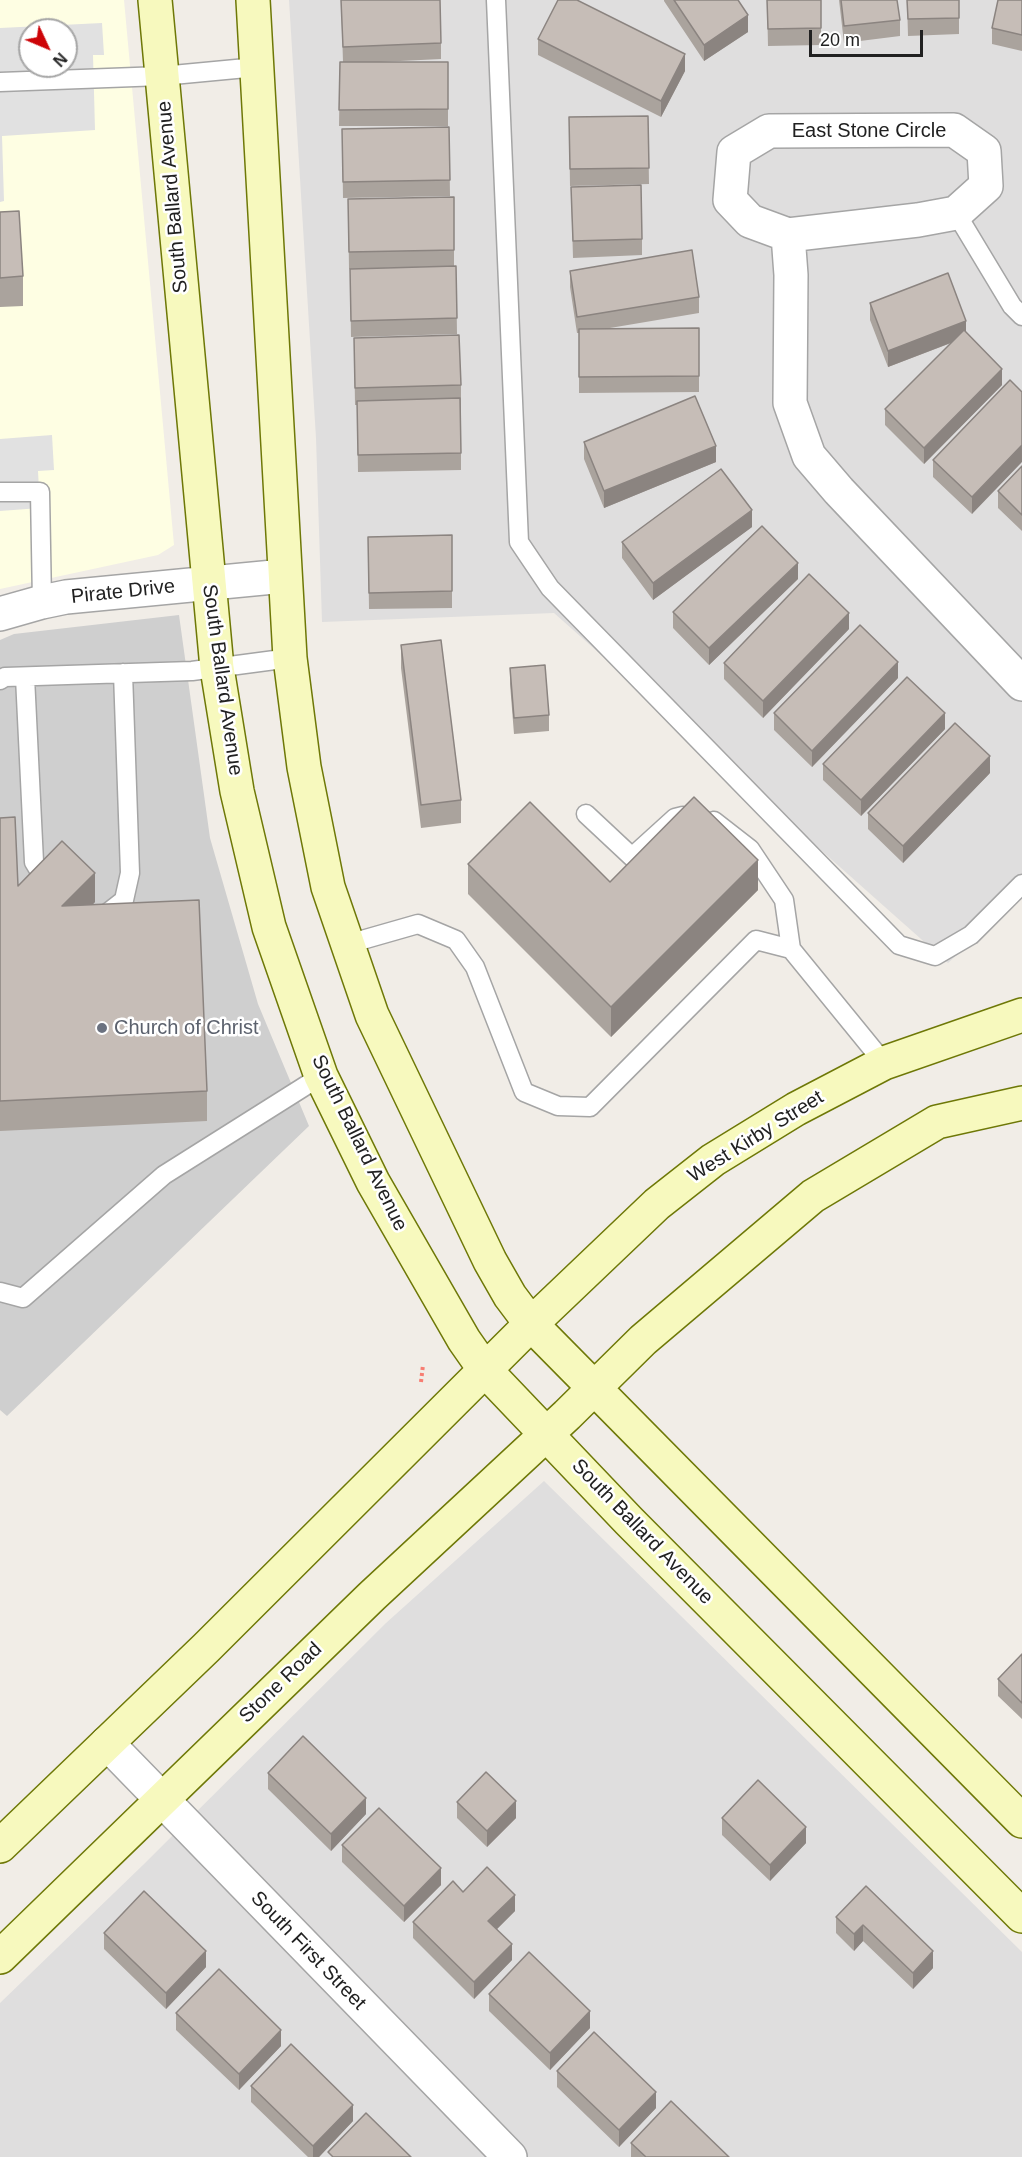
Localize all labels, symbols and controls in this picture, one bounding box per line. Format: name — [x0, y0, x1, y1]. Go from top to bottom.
north arrow — [18, 18, 78, 78]
scale bar — [812, 18, 926, 56]
text: 20 m — [820, 30, 860, 50]
text: N — [50, 49, 70, 70]
street label: South Ballard Avenue — [153, 100, 193, 294]
street label: East Stone Circle — [792, 119, 946, 143]
street label: Pirate Drive — [70, 575, 176, 609]
street label: South Ballard Avenue — [197, 583, 247, 777]
place label: Church of Christ — [114, 1016, 258, 1040]
marker: Church of Christ — [95, 1021, 109, 1035]
street label: South Ballard Avenue — [306, 1051, 412, 1235]
street label: West Kirby Street — [684, 1086, 828, 1188]
street label: South Ballard Avenue — [566, 1454, 718, 1610]
street label: Stone Road — [235, 1638, 327, 1728]
street label: South First Street — [245, 1887, 371, 2015]

